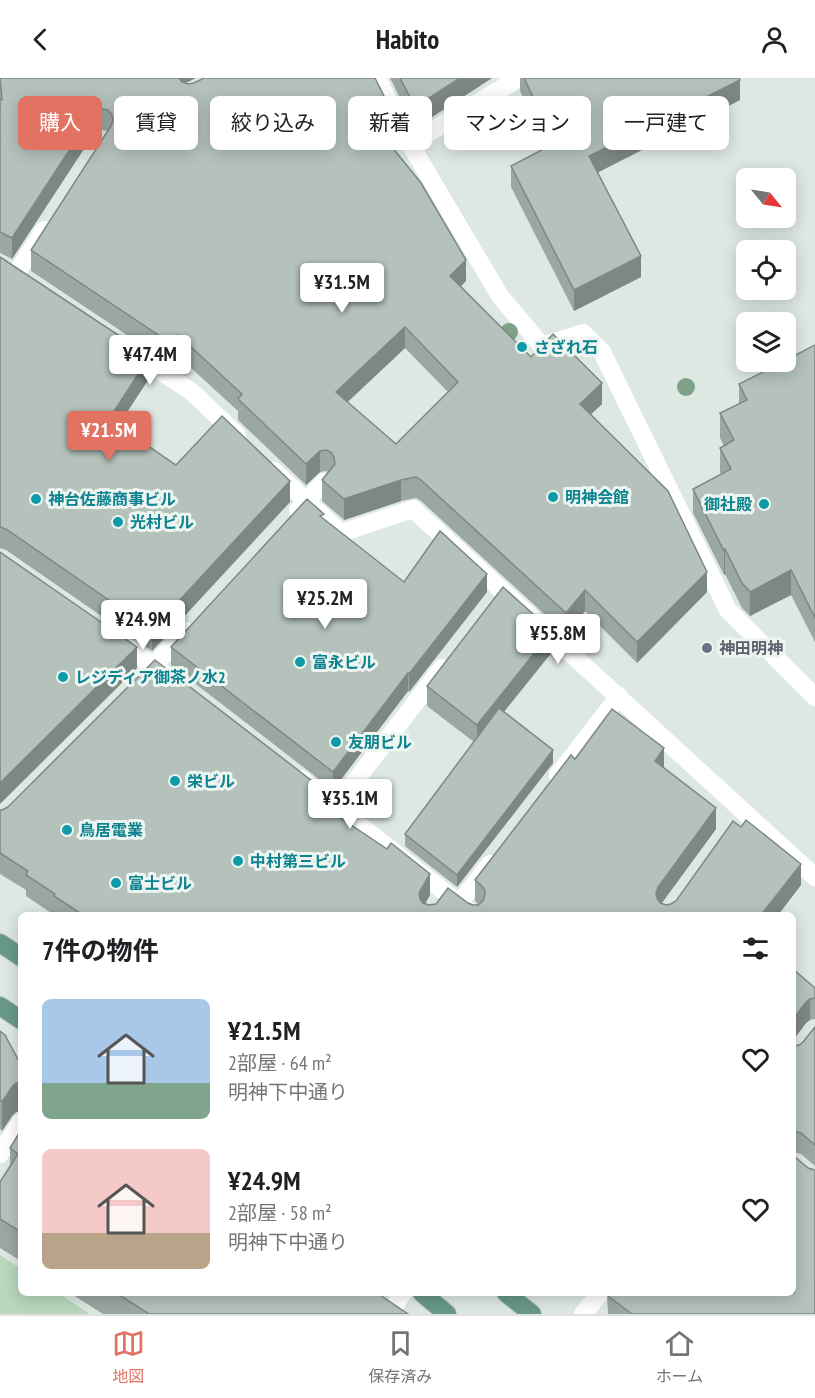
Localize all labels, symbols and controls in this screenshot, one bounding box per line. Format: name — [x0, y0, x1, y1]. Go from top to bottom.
text: Habito — [376, 22, 439, 56]
icon: back — [24, 23, 57, 56]
icon: person — [758, 23, 791, 56]
chip: 購入 — [18, 96, 102, 150]
chip: 賃貸 — [114, 96, 198, 150]
chip: 絞り込み — [210, 96, 336, 150]
chip: 新着 — [348, 96, 432, 150]
chip: マンション — [444, 96, 591, 150]
chip: 一戸建て — [603, 96, 729, 150]
north arrow — [736, 168, 796, 228]
map controls — [736, 168, 796, 372]
button: locate — [736, 240, 796, 300]
pin: ¥31.5M — [293, 263, 391, 314]
text: ¥31.5M — [314, 269, 370, 295]
button: layers — [736, 312, 796, 372]
pin: ¥47.4M — [101, 335, 199, 386]
place label: さざれ石 — [534, 337, 598, 357]
marker: さざれ石 — [515, 340, 529, 354]
text: ¥47.4M — [123, 341, 177, 367]
pin: ¥21.5M — [60, 411, 158, 462]
text: ¥21.5M — [81, 417, 137, 443]
place label: 明神会館 — [565, 487, 629, 507]
place label: 神台佐藤商事ビル — [48, 489, 176, 509]
marker: 明神会館 — [546, 490, 560, 504]
marker: 神台佐藤商事ビル — [29, 492, 43, 506]
place label: 御社殿 — [704, 494, 752, 514]
marker: 御社殿 — [757, 497, 771, 511]
place label: 光村ビル — [130, 512, 194, 532]
marker: 光村ビル — [111, 515, 125, 529]
pin: ¥25.2M — [276, 579, 374, 630]
text: ¥25.2M — [297, 585, 353, 611]
pin: ¥24.9M — [94, 600, 192, 651]
text: ¥24.9M — [115, 606, 171, 632]
pin: ¥55.8M — [509, 614, 607, 665]
text: ¥55.8M — [530, 620, 586, 646]
place label: 神田明神 — [719, 638, 783, 658]
marker: 神田明神 — [700, 641, 714, 655]
place label: 富永ビル — [312, 652, 376, 672]
marker: 富永ビル — [293, 655, 307, 669]
place label: レジディア御茶ノ水2 — [75, 667, 226, 687]
marker: レジディア御茶ノ水2 — [56, 670, 70, 684]
place label: 友朋ビル — [348, 732, 412, 752]
marker: 友朋ビル — [329, 735, 343, 749]
place label: 栄ビル — [187, 771, 235, 791]
marker: 栄ビル — [168, 774, 182, 788]
pin: ¥35.1M — [301, 779, 399, 830]
text: ¥35.1M — [322, 785, 378, 811]
place label: 鳥居電業 — [79, 820, 143, 840]
marker: 鳥居電業 — [60, 823, 74, 837]
place label: 中村第三ビル — [250, 851, 346, 871]
marker: 中村第三ビル — [231, 854, 245, 868]
place label: 富士ビル — [128, 873, 192, 893]
marker: 富士ビル — [109, 876, 123, 890]
icon: filters — [739, 932, 772, 965]
text: 7件の物件 — [42, 934, 158, 967]
text: ¥21.5M — [228, 1014, 301, 1047]
icon: home — [90, 1023, 162, 1095]
icon: heart — [739, 1043, 772, 1076]
text: 2部屋 · 64 m² — [228, 1050, 332, 1076]
text: 明神下中通り — [228, 1079, 348, 1105]
text: ¥24.9M — [228, 1164, 301, 1197]
icon: home — [90, 1173, 162, 1245]
icon: heart — [739, 1193, 772, 1226]
text: 2部屋 · 58 m² — [228, 1200, 332, 1226]
text: 明神下中通り — [228, 1229, 348, 1255]
tab: 地図 — [112, 1327, 145, 1387]
tab: 保存済み — [368, 1327, 432, 1387]
tab: ホーム — [656, 1327, 703, 1387]

